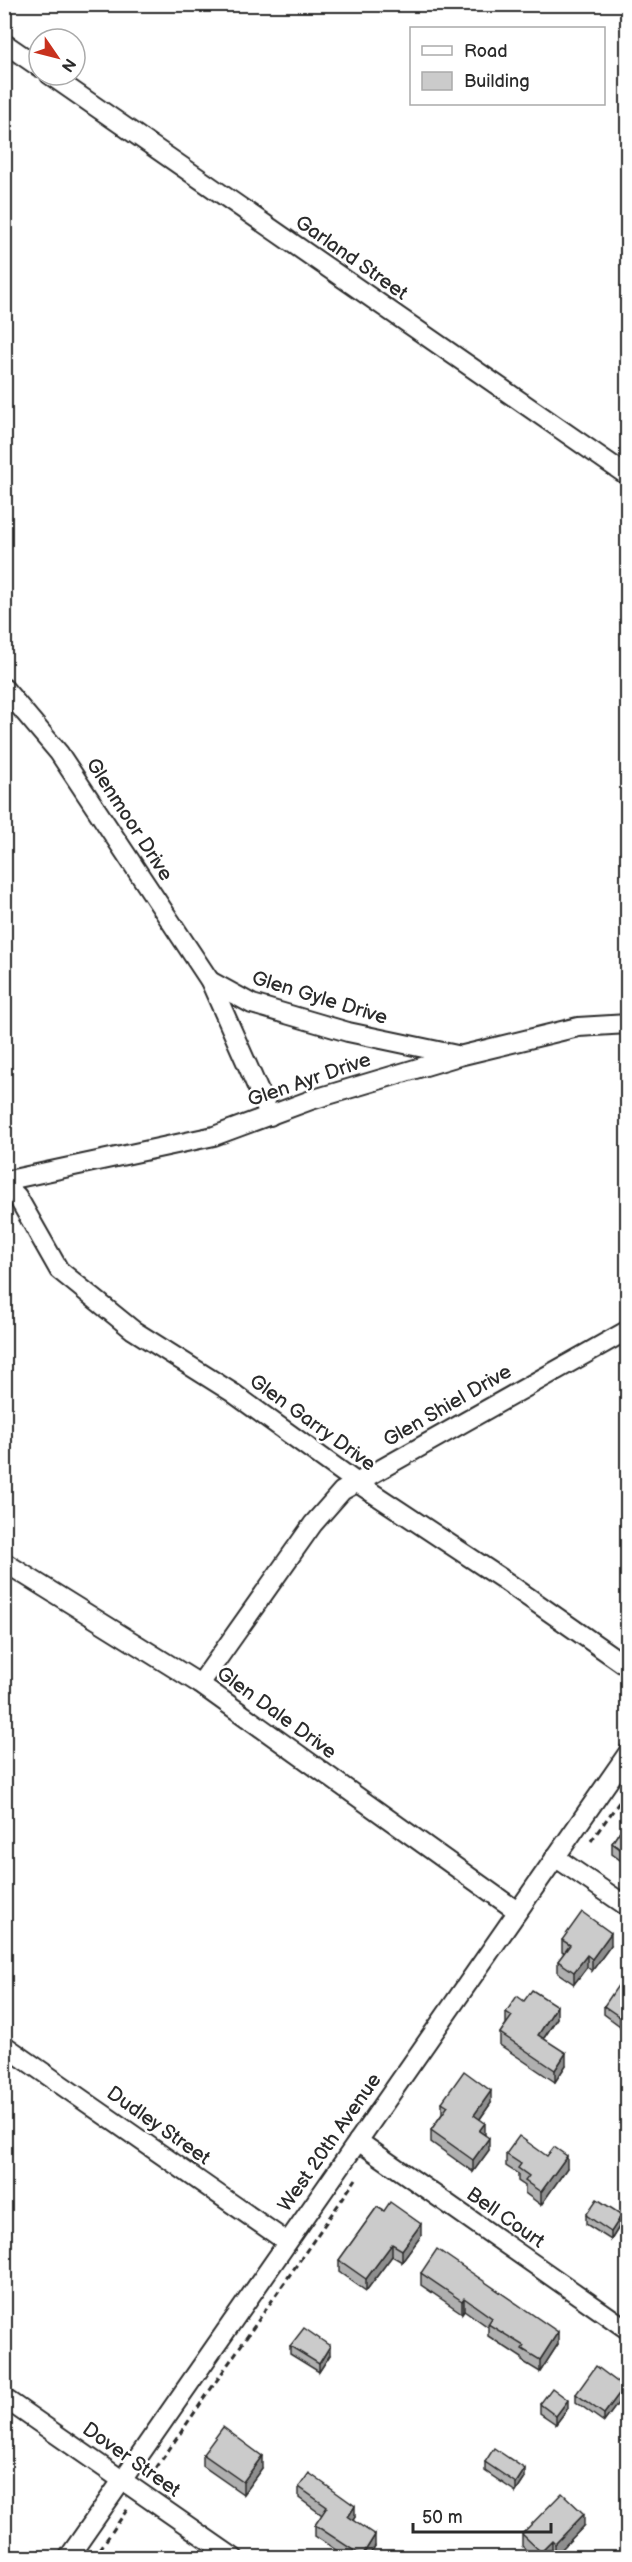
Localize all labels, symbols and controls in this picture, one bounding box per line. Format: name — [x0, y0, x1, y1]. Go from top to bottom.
north arrow — [27, 27, 87, 87]
legend — [410, 27, 605, 105]
text: Road — [464, 41, 508, 62]
text: N — [57, 54, 79, 75]
text: Building — [464, 71, 530, 92]
street label: Garland Street — [291, 210, 412, 305]
street label: Glenmoor Drive — [81, 754, 178, 885]
street label: Glen Gyle Drive — [249, 966, 391, 1030]
street label: Glen Ayr Drive — [245, 1048, 374, 1112]
street label: Glen Shiel Drive — [379, 1359, 516, 1452]
street label: Glen Garry Drive — [245, 1369, 380, 1477]
street label: Glen Dale Drive — [212, 1661, 341, 1764]
street label: West 20th Avenue — [273, 2069, 387, 2216]
street label: Dudley Street — [102, 2081, 215, 2170]
street label: Bell Court — [462, 2182, 549, 2253]
street label: Dover Street — [78, 2417, 185, 2502]
scale bar — [413, 2496, 551, 2534]
text: 50 m — [422, 2507, 463, 2528]

